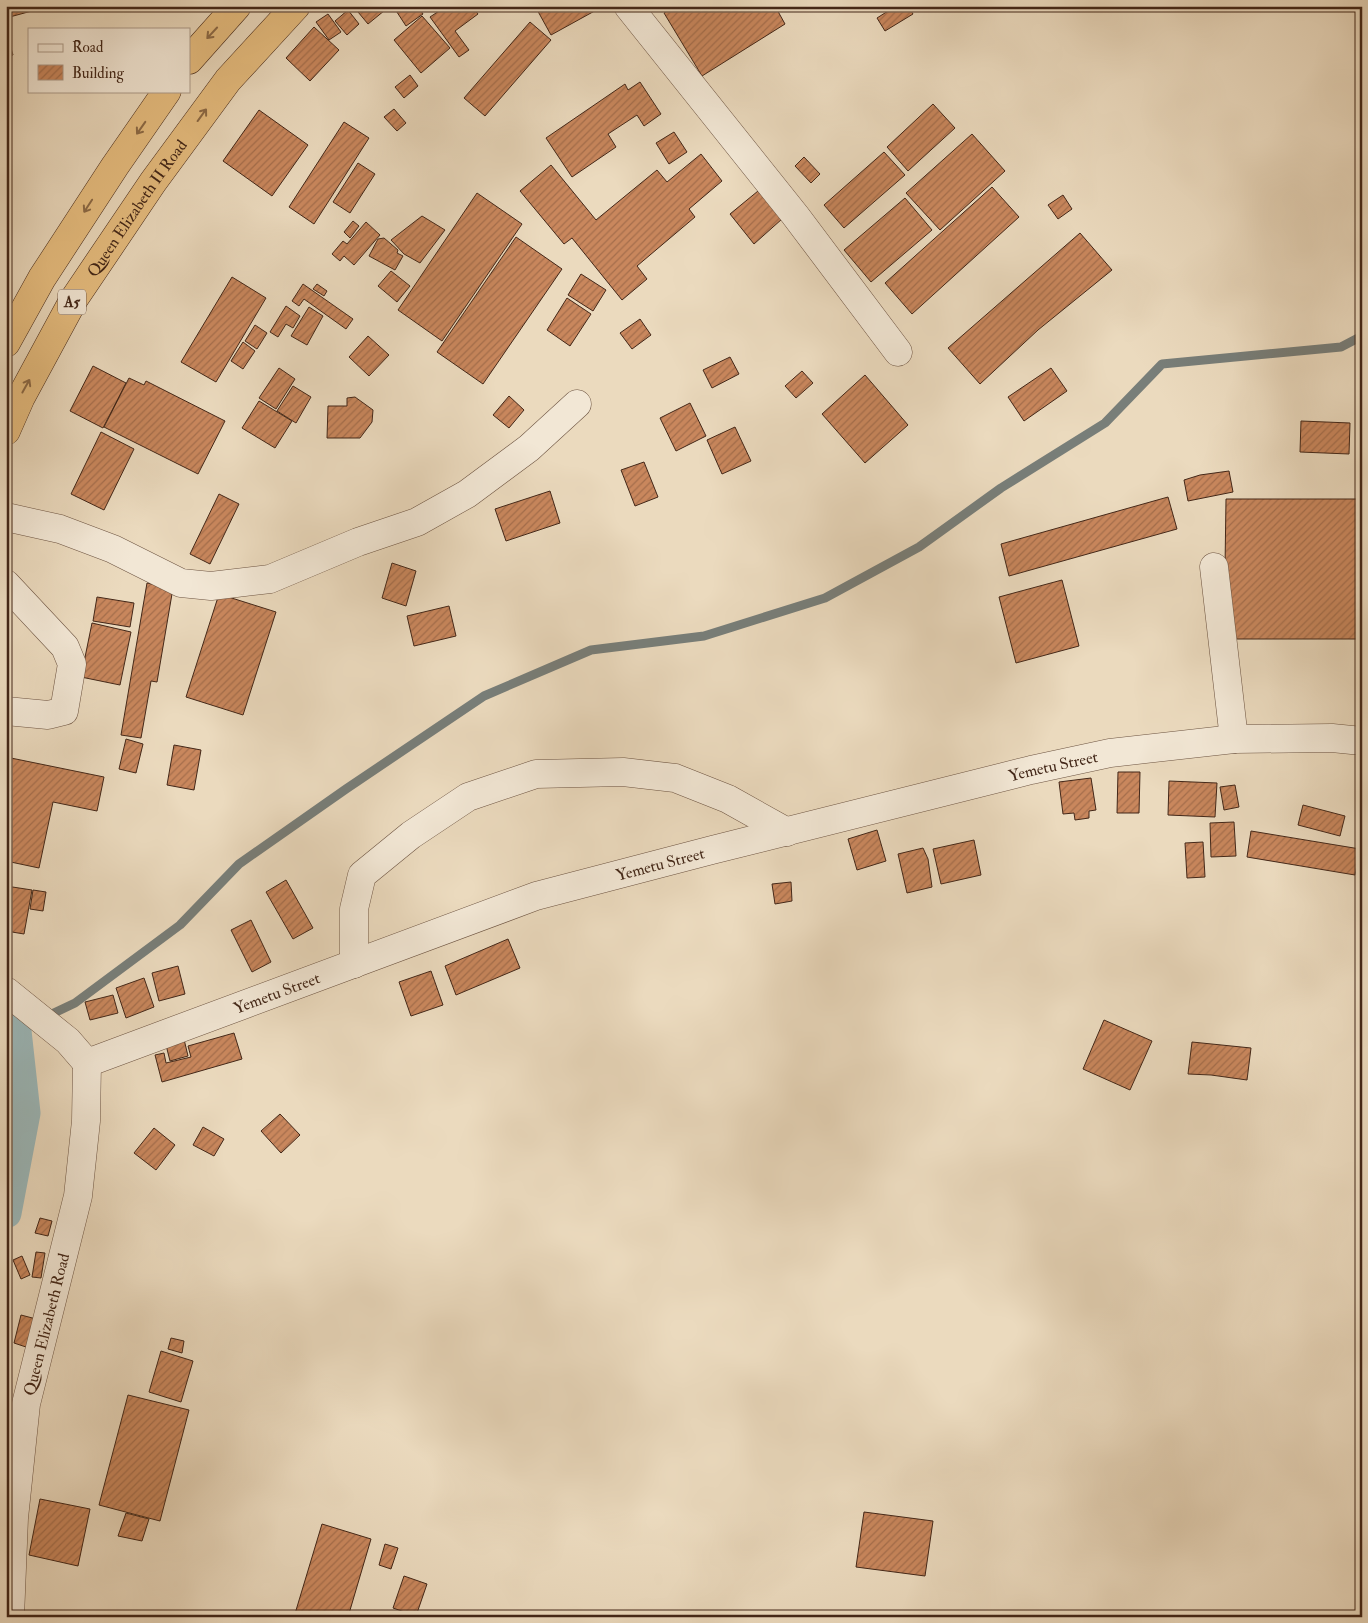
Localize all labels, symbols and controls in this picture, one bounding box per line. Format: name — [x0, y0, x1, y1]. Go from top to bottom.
one-way arrow — [207, 26, 218, 39]
legend — [28, 28, 190, 92]
text: Road — [72, 38, 104, 57]
text: Building — [72, 64, 124, 83]
one-way arrow — [197, 109, 208, 122]
one-way arrow — [136, 121, 146, 135]
street label: Queen Elizabeth II Road — [83, 136, 192, 281]
one-way arrow — [83, 199, 93, 213]
road number: A5 — [58, 290, 86, 314]
one-way arrow — [21, 379, 31, 394]
street label: Yemetu Street — [1007, 747, 1100, 786]
street label: Yemetu Street — [614, 843, 707, 886]
street label: Yemetu Street — [231, 968, 323, 1019]
street label: Queen Elizabeth Road — [20, 1251, 74, 1398]

